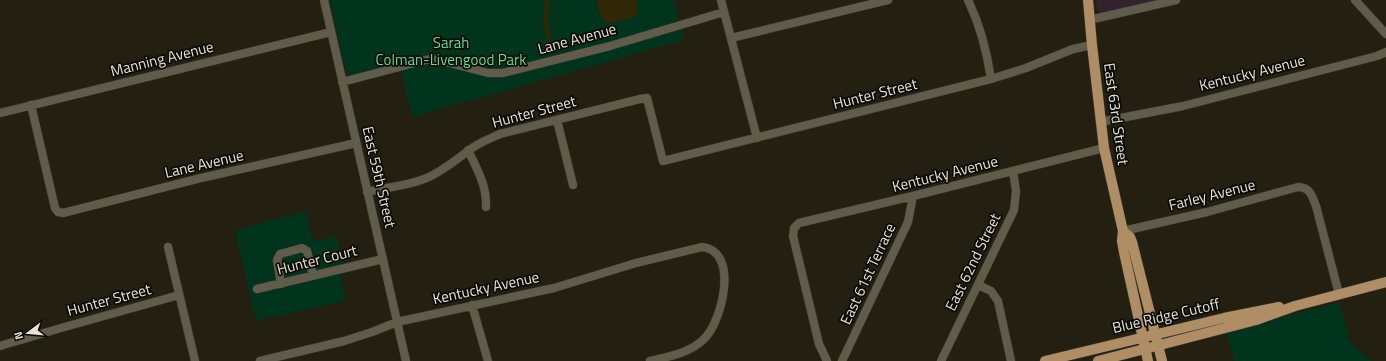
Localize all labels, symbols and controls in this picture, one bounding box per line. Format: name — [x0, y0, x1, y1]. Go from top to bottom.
street label: Lane Avenue — [535, 17, 619, 60]
park label: Sarah Colman-Livengood Park — [376, 31, 526, 71]
street label: Manning Avenue — [108, 35, 216, 82]
street label: Kentucky Avenue — [1197, 48, 1307, 97]
street label: East 63rd Street — [1098, 61, 1135, 167]
street label: Hunter Street — [830, 72, 920, 115]
street label: Hunter Street — [489, 89, 579, 134]
street label: East 59th Street — [357, 124, 402, 231]
street label: Lane Avenue — [162, 143, 246, 184]
street label: Kentucky Avenue — [890, 149, 1000, 198]
street label: Farley Avenue — [1166, 173, 1258, 216]
street label: East 62nd Street — [939, 208, 1006, 315]
street label: East 61st Terrace — [834, 219, 901, 328]
street label: Hunter Court — [274, 238, 360, 281]
street label: Kentucky Avenue — [431, 265, 541, 310]
street label: Hunter Street — [64, 277, 154, 322]
street label: Blue Ridge Cutoff — [1110, 292, 1222, 339]
north arrow — [8, 313, 48, 353]
text: N — [10, 330, 27, 342]

